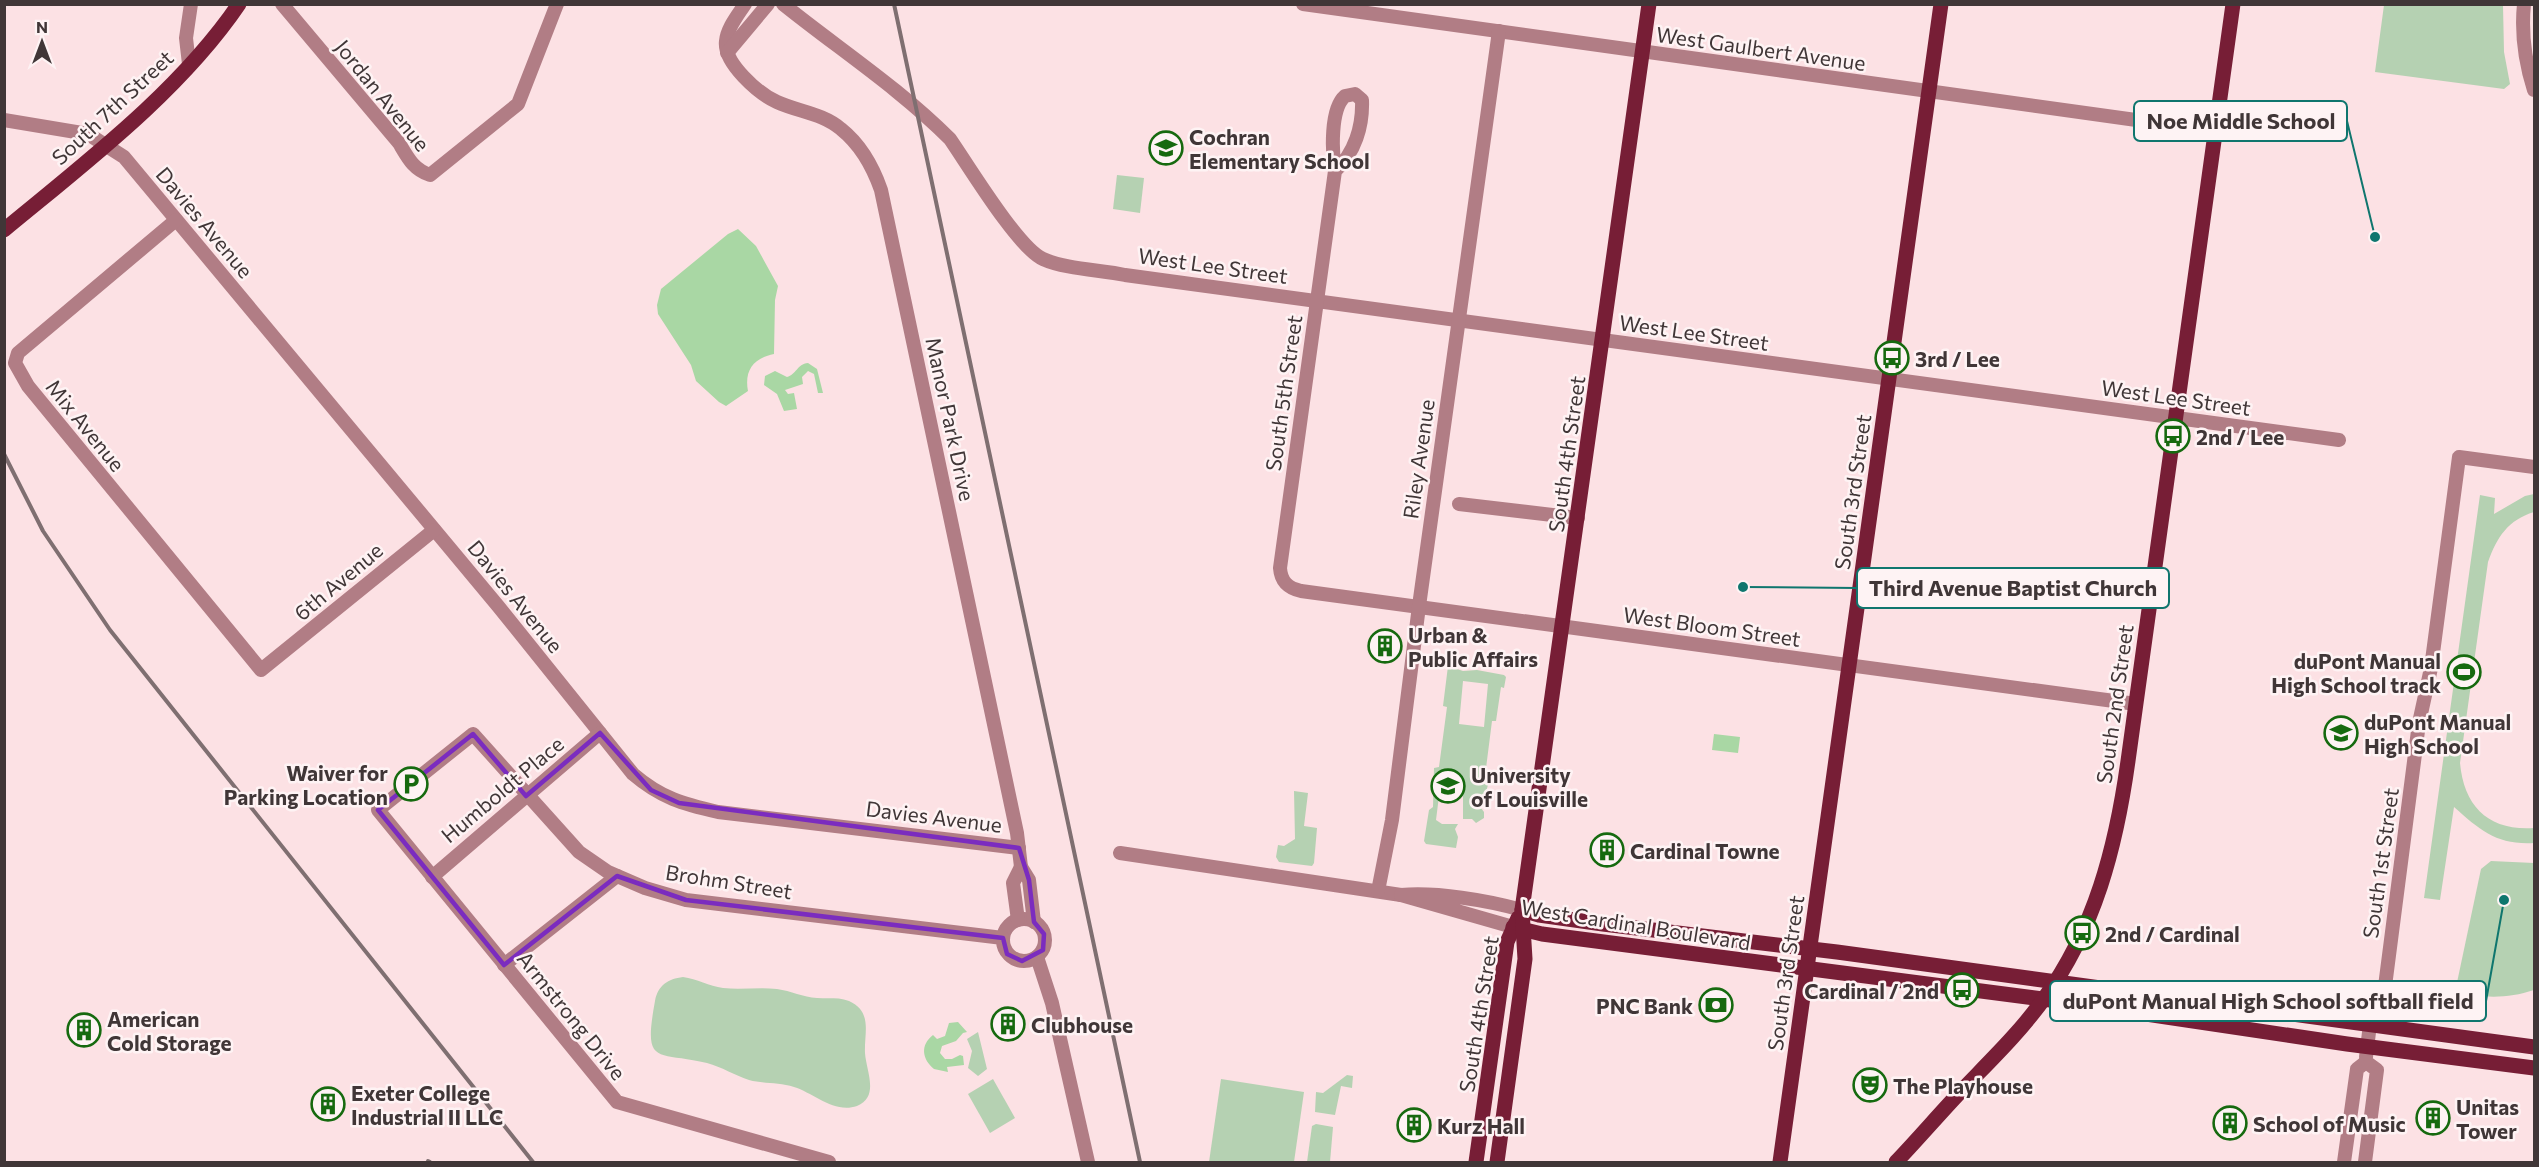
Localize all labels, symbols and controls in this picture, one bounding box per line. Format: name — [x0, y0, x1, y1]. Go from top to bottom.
north arrow — [12, 12, 72, 72]
text: N — [36, 17, 48, 36]
street label: West Gaulbert Avenue — [1655, 21, 1867, 75]
street label: Jordan Avenue — [331, 34, 435, 156]
street label: South 7th Street — [46, 45, 178, 169]
callout: Noe Middle School — [2134, 101, 2347, 141]
text: Noe Middle School — [2146, 107, 2336, 134]
place label: Cochran Elementary School — [1189, 124, 1370, 173]
school or university icon: Cochran Elementary School — [1148, 130, 1184, 166]
street label: Davies Avenue — [151, 161, 259, 283]
street label: West Lee Street — [1137, 242, 1289, 288]
street label: West Lee Street — [1618, 309, 1770, 355]
street label: South 5th Street — [1260, 313, 1306, 473]
street label: Manor Park Drive — [921, 335, 981, 503]
bus stop icon: 3rd / Lee — [1874, 340, 1910, 376]
place label: 3rd / Lee — [1915, 346, 2000, 371]
street label: Mix Avenue — [41, 374, 131, 476]
street label: South 4th Street — [1543, 374, 1589, 534]
street label: West Lee Street — [2100, 374, 2252, 420]
street label: Riley Avenue — [1397, 398, 1439, 520]
street label: South 3rd Street — [1829, 413, 1875, 571]
bus stop icon: 2nd / Lee — [2155, 418, 2191, 454]
place label: 2nd / Lee — [2196, 424, 2284, 449]
street label: Davies Avenue — [463, 535, 569, 657]
street label: 6th Avenue — [289, 537, 387, 625]
callout: Third Avenue Baptist Church — [1857, 568, 2169, 608]
text: Third Avenue Baptist Church — [1869, 574, 2157, 601]
street label: West Bloom Street — [1622, 601, 1802, 651]
place label: Urban & Public Affairs — [1408, 622, 1538, 671]
street label: South 2nd Street — [2090, 623, 2138, 785]
building icon: Urban & Public Affairs — [1367, 628, 1403, 664]
place label: duPont Manual High School track — [2271, 648, 2441, 697]
sports icon: duPont Manual High School track — [2446, 654, 2482, 690]
place label: duPont Manual High School — [2364, 709, 2511, 758]
school or university icon: duPont Manual High School — [2323, 715, 2359, 751]
street label: Humboldt Place — [436, 731, 568, 847]
place label: Waiver for Parking Location — [224, 760, 388, 809]
place label: University of Louisville — [1471, 762, 1588, 811]
parking icon: Waiver for Parking Location — [393, 766, 429, 802]
school or university icon: University of Louisville — [1430, 768, 1466, 804]
street label: South 1st Street — [2357, 786, 2403, 940]
street label: Davies Avenue — [864, 795, 1004, 837]
building icon: Cardinal Towne — [1589, 832, 1625, 868]
place label: Cardinal Towne — [1630, 838, 1780, 863]
street label: Brohm Street — [664, 859, 794, 903]
street label: West Cardinal Boulevard — [1519, 893, 1753, 955]
street label: South 3rd Street — [1762, 894, 1808, 1052]
bus stop icon: 2nd / Cardinal — [2064, 915, 2100, 951]
place label: 2nd / Cardinal — [2105, 921, 2240, 946]
street label: South 4th Street — [1453, 934, 1503, 1094]
street label: Armstrong Drive — [513, 946, 631, 1084]
bus stop icon: Cardinal / 2nd — [1944, 972, 1980, 1008]
place label: Cardinal / 2nd — [1804, 978, 1939, 1003]
callout: duPont Manual High School softball field — [2050, 981, 2486, 1021]
bank icon: PNC Bank — [1698, 987, 1734, 1023]
text: duPont Manual High School softball field — [2062, 987, 2474, 1014]
place label: PNC Bank — [1596, 993, 1693, 1018]
place label: American Cold Storage — [107, 1006, 232, 1055]
building icon: Clubhouse — [990, 1006, 1026, 1042]
building icon: American Cold Storage — [66, 1012, 102, 1048]
place label: Clubhouse — [1031, 1012, 1133, 1037]
theatre icon: The Playhouse — [1852, 1067, 1888, 1103]
place label: The Playhouse — [1893, 1073, 2033, 1098]
place label: Exeter College Industrial II LLC — [351, 1080, 503, 1129]
building icon: Exeter College Industrial II LLC — [310, 1086, 346, 1122]
place label: Unitas Tower — [2456, 1094, 2519, 1143]
building icon: Unitas Tower — [2415, 1100, 2451, 1136]
building icon: School of Music — [2212, 1105, 2248, 1141]
building icon: Kurz Hall — [1396, 1107, 1432, 1143]
place label: School of Music — [2253, 1111, 2406, 1136]
place label: Kurz Hall — [1437, 1113, 1525, 1138]

